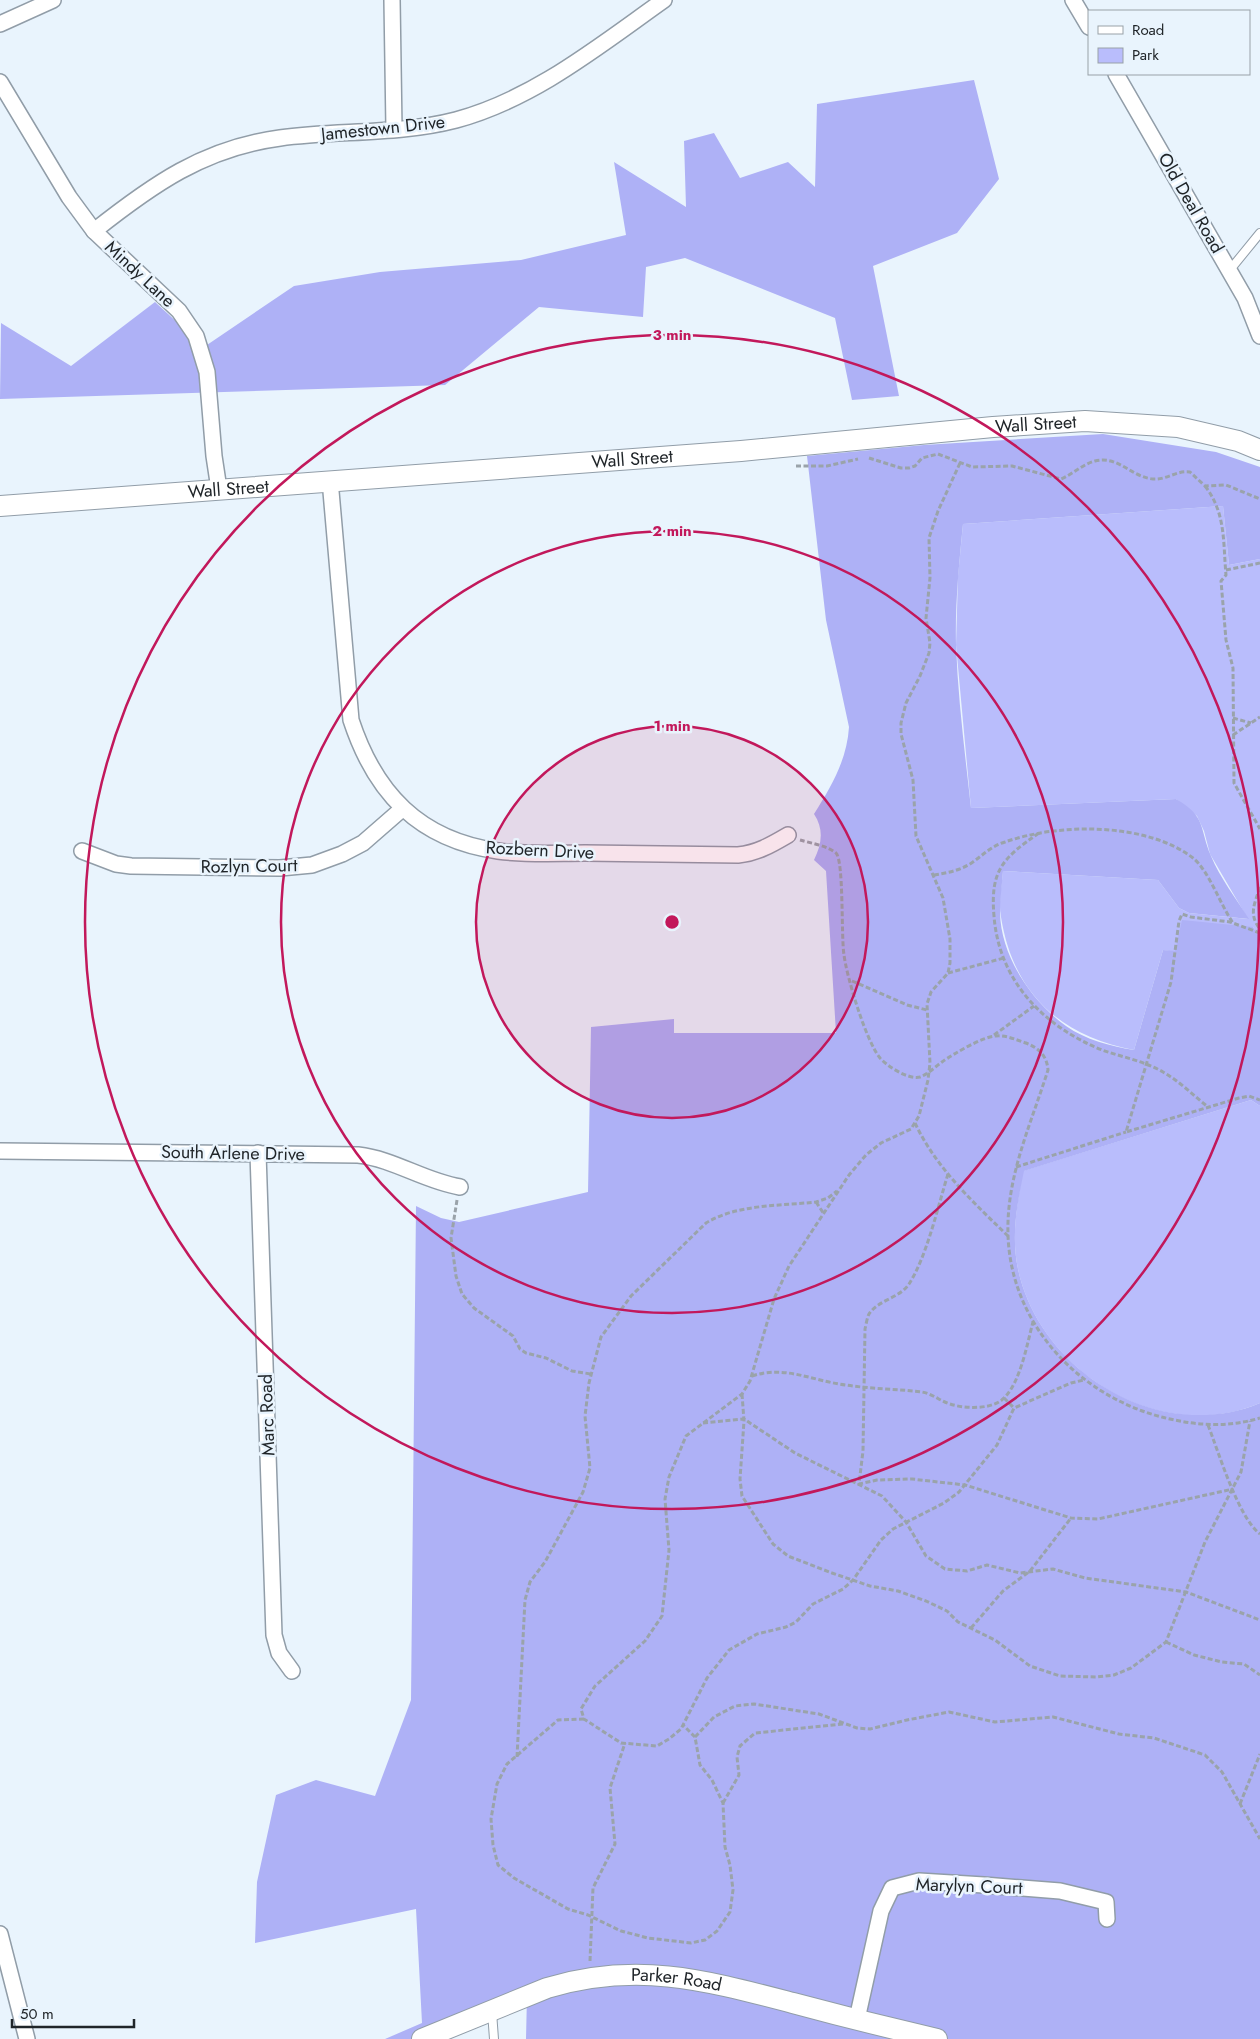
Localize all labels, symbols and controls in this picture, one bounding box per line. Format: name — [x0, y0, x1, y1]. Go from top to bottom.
legend — [1088, 10, 1250, 75]
text: Road — [1132, 19, 1164, 41]
text: Park — [1132, 44, 1159, 66]
street label: Jamestown Drive — [318, 109, 446, 148]
street label: Old Deal Road — [1152, 148, 1230, 258]
street label: Mindy Lane — [99, 235, 181, 313]
text: 3 min — [653, 324, 691, 346]
street label: Wall Street — [994, 409, 1078, 440]
street label: Wall Street — [591, 443, 674, 475]
street label: Wall Street — [187, 473, 271, 505]
text: 2 min — [652, 520, 692, 542]
text: 1 min — [653, 715, 691, 737]
street label: Rozbern Drive — [485, 834, 595, 866]
street label: Rozlyn Court — [200, 852, 298, 880]
centre of rings — [663, 913, 681, 931]
street label: South Arlene Drive — [161, 1139, 305, 1167]
street label: Marc Road — [253, 1374, 281, 1456]
street label: Marylyn Court — [915, 1871, 1024, 1901]
street label: Parker Road — [631, 1962, 724, 1998]
scale bar — [12, 1996, 135, 2028]
text: 50 m — [20, 2003, 54, 2025]

